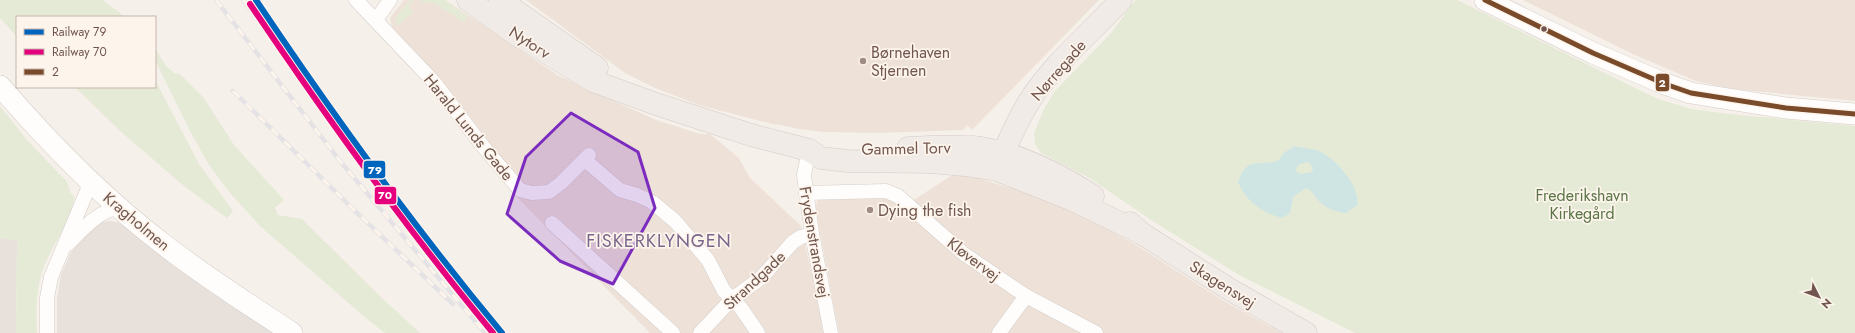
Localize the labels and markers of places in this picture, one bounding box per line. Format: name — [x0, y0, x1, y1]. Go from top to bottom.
unlabelled marker — [1539, 24, 1549, 34]
place label: Børnehaven Stjernen — [871, 41, 950, 82]
marker: Børnehaven Stjernen — [858, 56, 868, 66]
place label: Dying the fish — [878, 199, 972, 222]
marker: Dying the fish — [865, 205, 875, 215]

